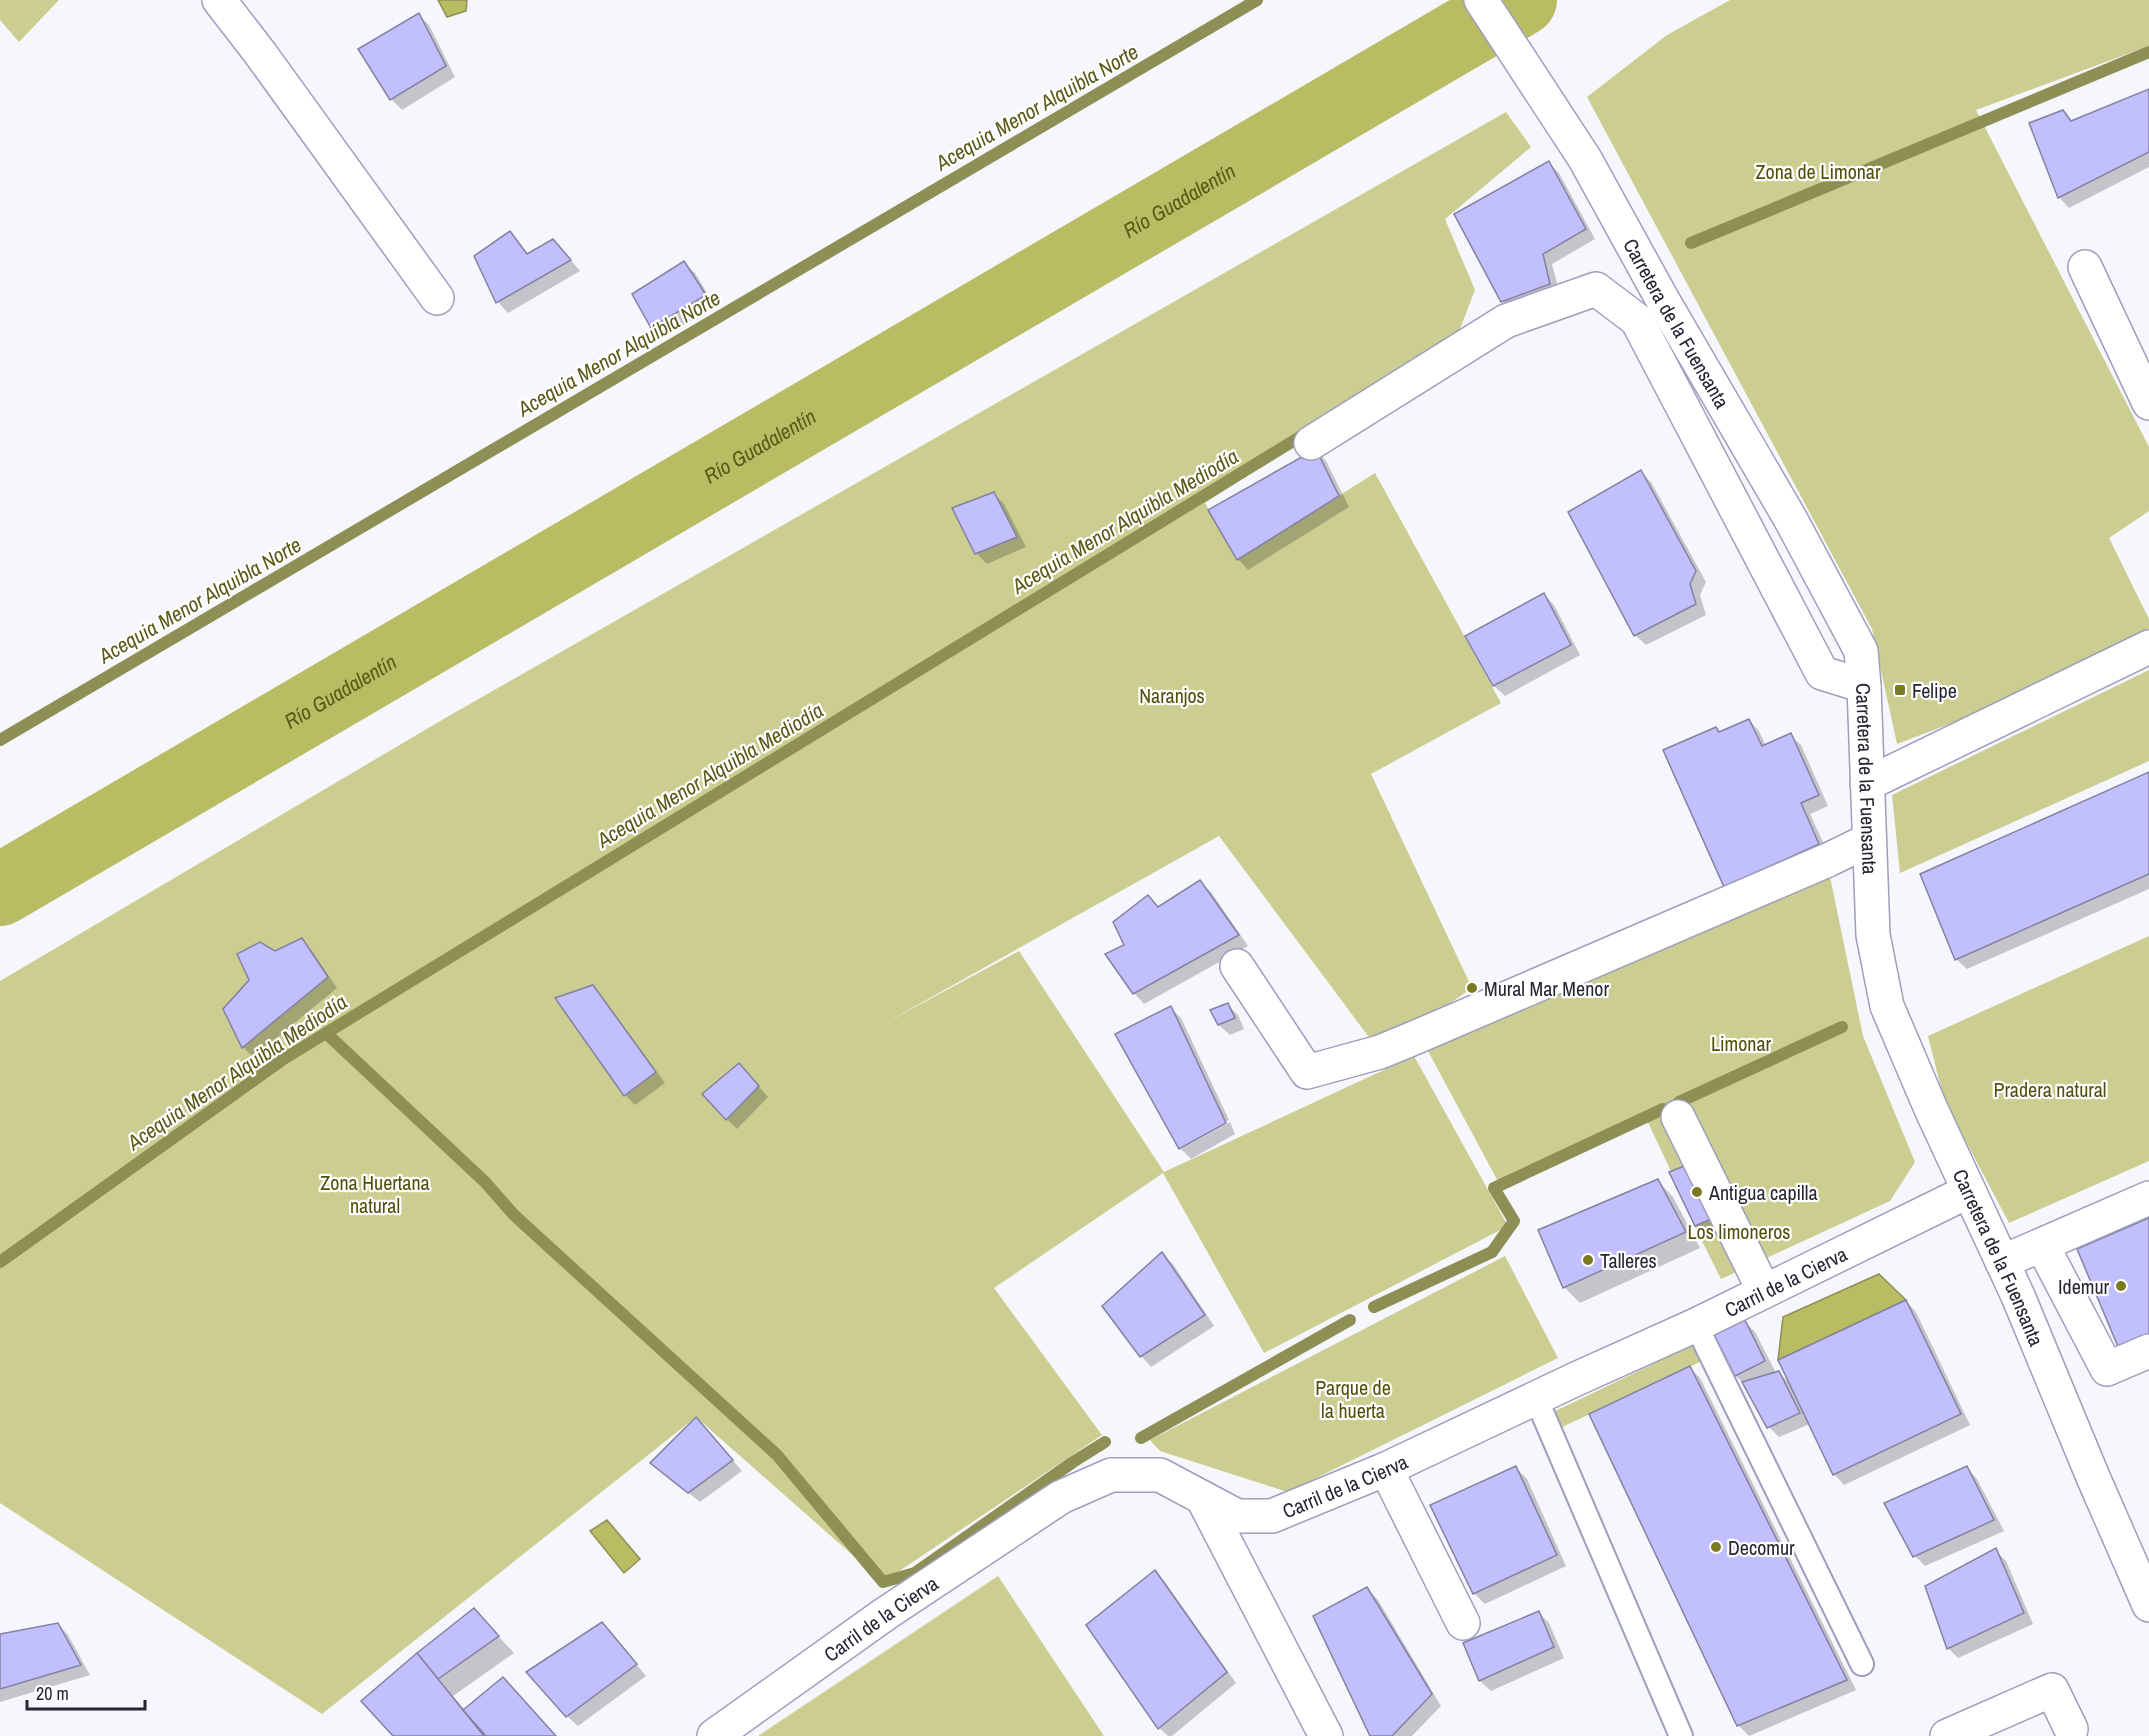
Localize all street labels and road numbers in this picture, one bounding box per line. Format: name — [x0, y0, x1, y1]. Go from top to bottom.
street label: Carretera de la Fuensanta — [1618, 233, 1736, 413]
street label: Carretera de la Fuensanta — [1850, 682, 1884, 875]
street label: Carretera de la Fuensanta — [1947, 1164, 2051, 1350]
street label: Carril de la Cierva — [1720, 1240, 1851, 1323]
street label: Carril de la Cierva — [1278, 1447, 1412, 1524]
street label: Carril de la Cierva — [818, 1569, 943, 1667]

